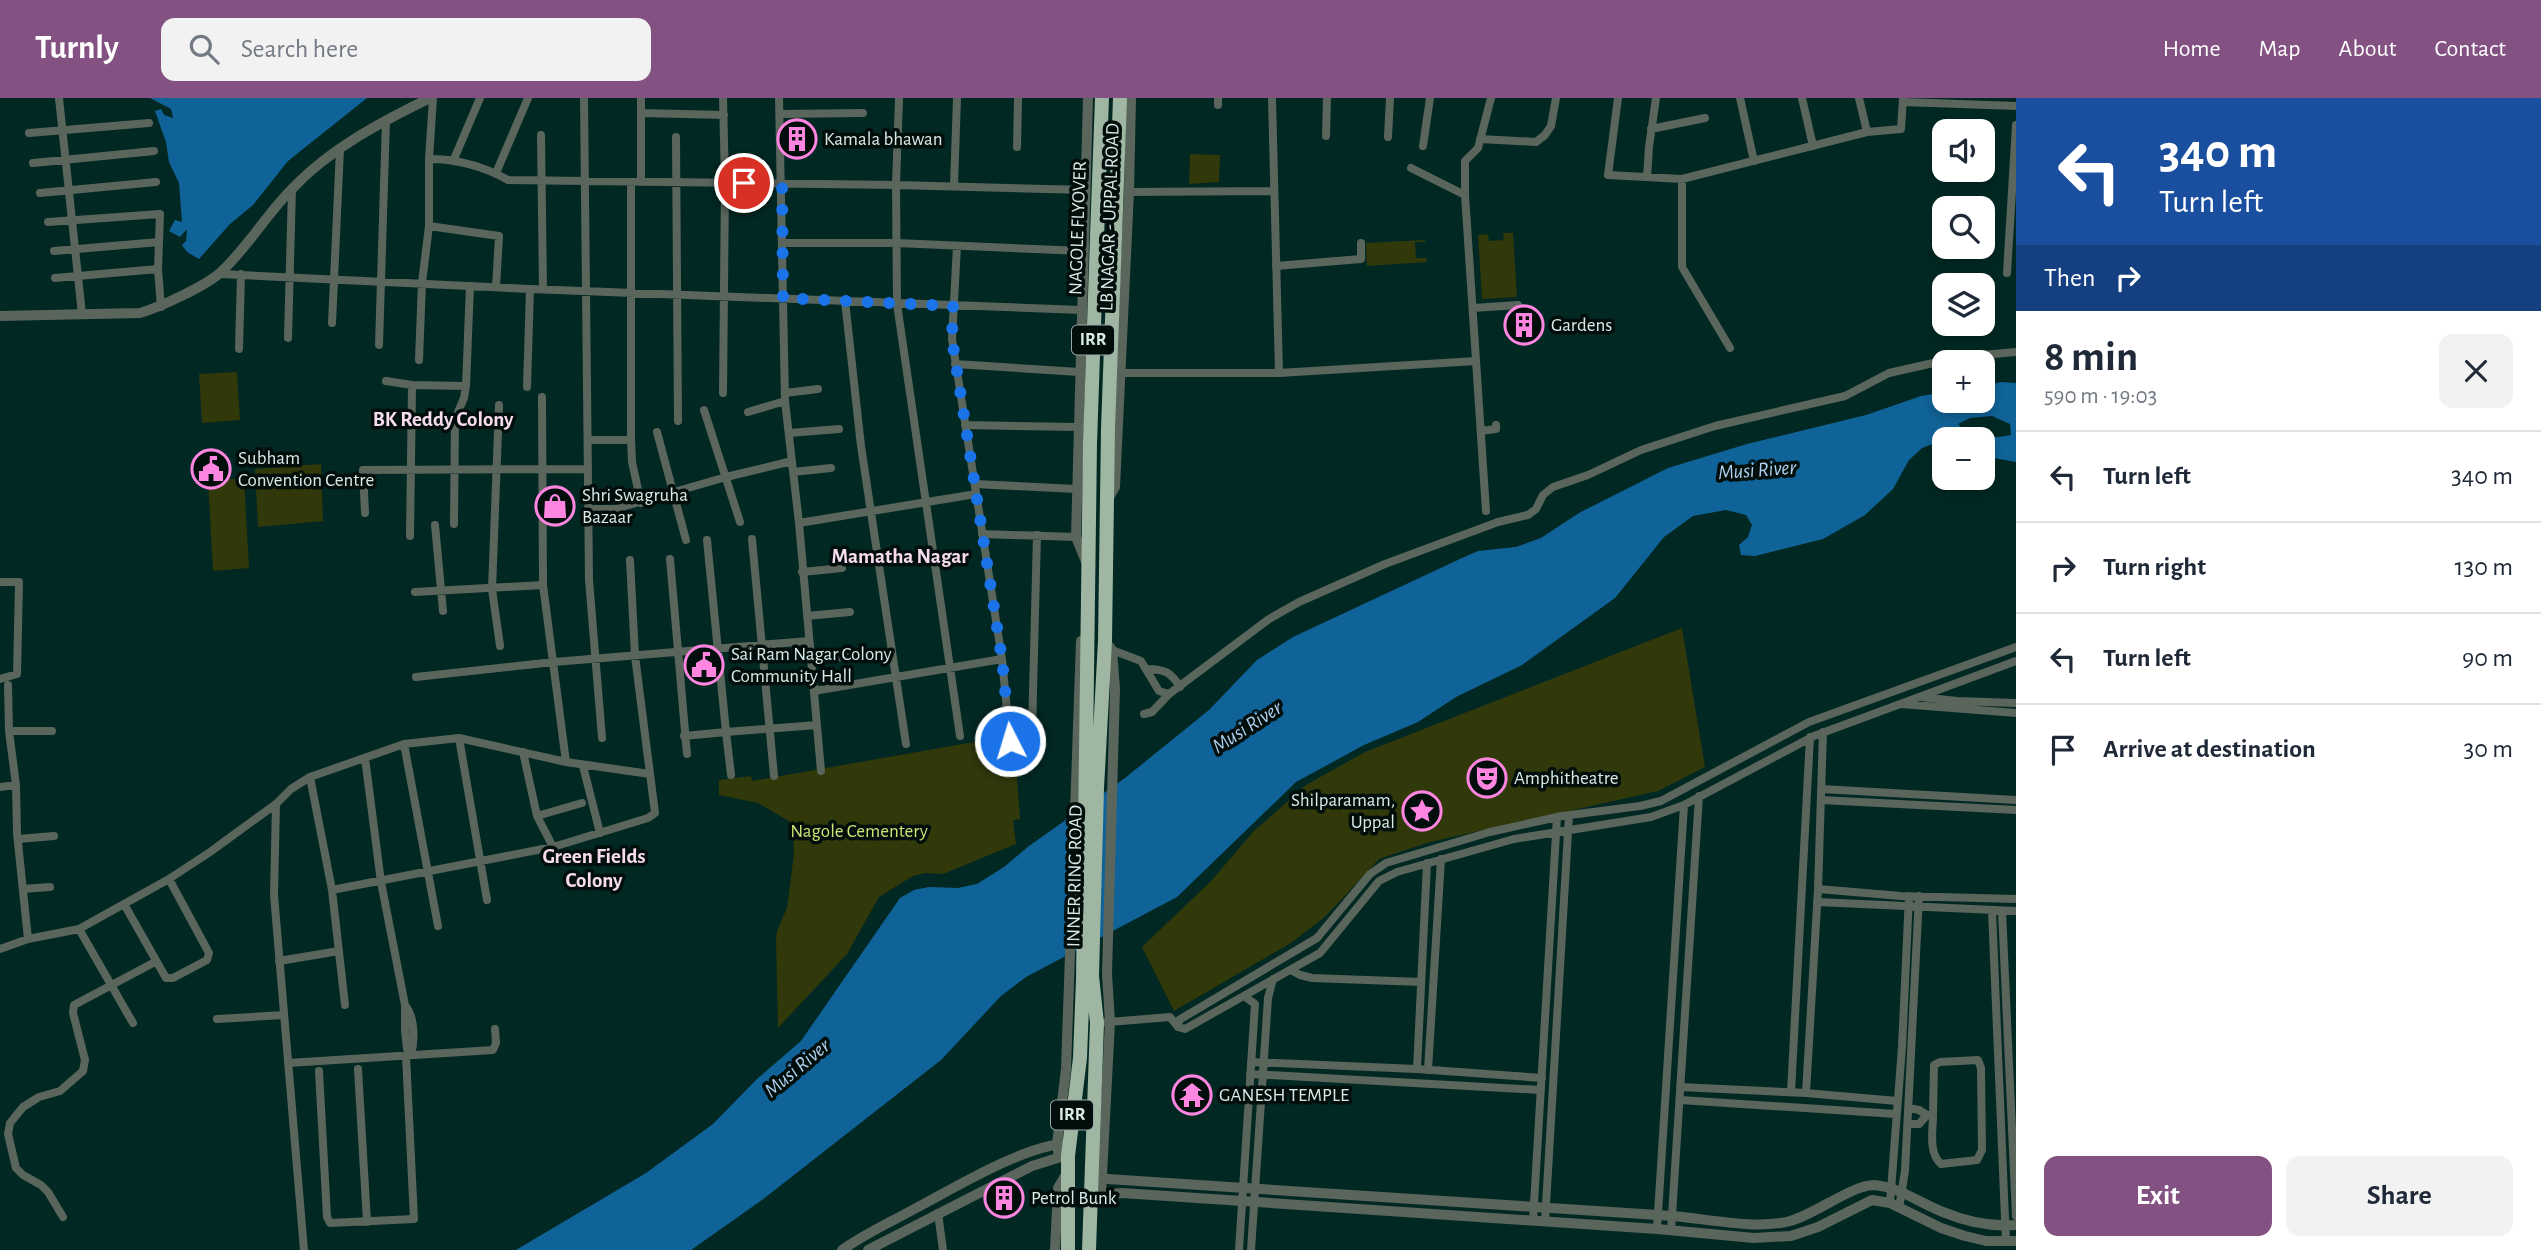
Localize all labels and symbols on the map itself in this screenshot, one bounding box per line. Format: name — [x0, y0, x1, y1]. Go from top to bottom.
building icon: Kamala bhawan — [776, 118, 818, 160]
street label: LB NAGAR - UPPAL ROAD — [1097, 123, 1123, 311]
place label: Kamala bhawan — [824, 130, 942, 149]
pin — [714, 153, 774, 213]
street label: NAGOLE FLYOVER — [1066, 161, 1090, 295]
building icon: Gardens — [1503, 304, 1545, 346]
place label: Gardens — [1551, 316, 1612, 335]
road number: IRR — [1072, 326, 1114, 354]
district label: BK Reddy Colony — [373, 409, 514, 430]
public building icon: Subham Convention Centre — [190, 448, 232, 490]
place label: Subham Convention Centre — [238, 449, 374, 490]
water label: Musi River — [1717, 457, 1798, 483]
shop icon: Shri Swagruha Bazaar — [534, 485, 576, 527]
place label: Shri Swagruha Bazaar — [582, 486, 688, 527]
district label: Mamatha Nagar — [831, 546, 969, 567]
public building icon: Sai Ram Nagar Colony Community Hall — [683, 644, 725, 686]
place label: Sai Ram Nagar Colony Community Hall — [731, 645, 892, 686]
water label: Musi River — [1208, 696, 1287, 757]
position arrow — [973, 704, 1047, 778]
theatre icon: Amphitheatre — [1466, 757, 1508, 799]
place label: Amphitheatre — [1514, 769, 1619, 788]
place icon: Shilparamam, Uppal — [1401, 790, 1443, 832]
place label: Shilparamam, Uppal — [1291, 791, 1395, 832]
street label: INNER RING ROAD — [1064, 805, 1086, 947]
park label: Nagole Cementery — [790, 822, 928, 841]
district label: Green Fields Colony — [542, 846, 646, 891]
water label: Musi River — [760, 1034, 835, 1101]
temple icon: GANESH TEMPLE — [1171, 1074, 1213, 1116]
place label: GANESH TEMPLE — [1219, 1086, 1349, 1105]
road number: IRR — [1051, 1100, 1093, 1130]
building icon: Petrol Bunk — [983, 1177, 1025, 1219]
place label: Petrol Bunk — [1031, 1189, 1117, 1208]

